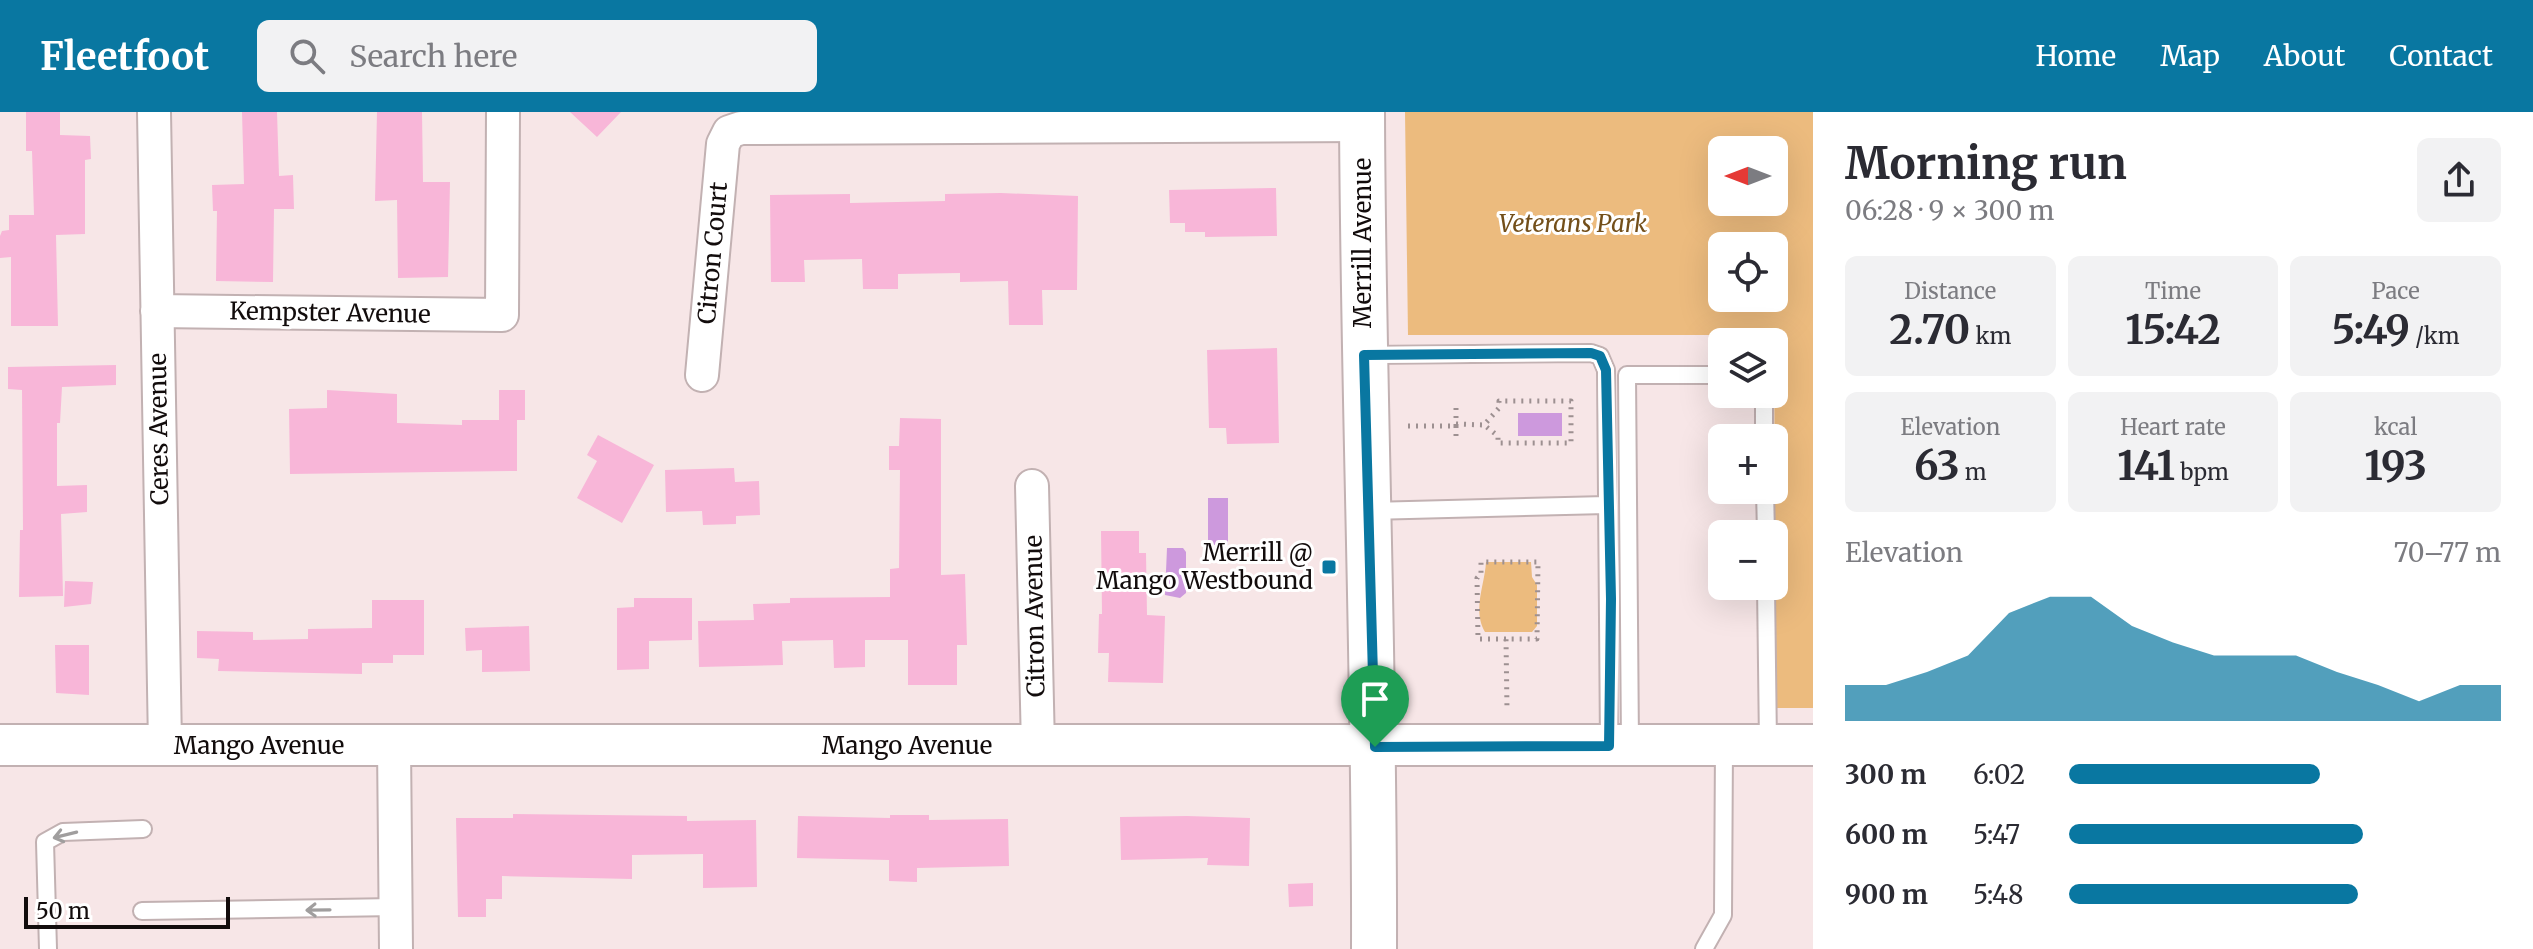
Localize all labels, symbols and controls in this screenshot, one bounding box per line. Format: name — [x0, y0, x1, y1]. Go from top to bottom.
search box — [257, 20, 817, 92]
text: Fleetfoot — [40, 33, 209, 80]
icon: search — [285, 34, 329, 78]
text: Search here — [349, 37, 517, 75]
text: Home — [2035, 38, 2116, 74]
text: Map — [2160, 38, 2220, 74]
text: About — [2264, 38, 2345, 74]
text: Contact — [2389, 38, 2493, 74]
north arrow — [1708, 136, 1788, 216]
map controls — [1708, 136, 1788, 600]
text: Morning run — [1845, 136, 2127, 191]
button: share — [2417, 138, 2501, 222]
street label: Merrill Avenue — [1347, 158, 1378, 328]
street label: Citron Court — [691, 180, 734, 325]
text: 06:28 · 9 × 300 m — [1845, 194, 2054, 227]
park label: Veterans Park — [1499, 208, 1647, 239]
button: locate — [1708, 232, 1788, 312]
text: Distance — [1904, 277, 1996, 305]
text: Time — [2145, 277, 2201, 305]
text: Pace — [2372, 277, 2420, 305]
street label: Kempster Avenue — [229, 295, 431, 330]
text: 2.70 — [1889, 305, 1970, 355]
text: 15:42 — [2125, 305, 2221, 355]
text: 5:49 — [2332, 305, 2410, 355]
text: km — [1970, 322, 2011, 350]
text: /km — [2410, 322, 2460, 350]
button: layers — [1708, 328, 1788, 408]
street label: Ceres Avenue — [142, 352, 175, 506]
text: Elevation — [1900, 413, 2000, 441]
text: Heart rate — [2120, 413, 2226, 441]
text: kcal — [2374, 413, 2417, 441]
button: + — [1708, 424, 1788, 504]
text: 63 — [1914, 441, 1960, 491]
text: 141 — [2117, 441, 2175, 491]
text: 193 — [2364, 441, 2427, 491]
text: m — [1960, 458, 1987, 486]
text: bpm — [2175, 458, 2229, 486]
button: − — [1708, 520, 1788, 600]
street label: Citron Avenue — [1018, 535, 1051, 697]
text: Elevation — [1845, 536, 1963, 569]
text: 70–77 m — [2394, 536, 2501, 569]
place label: Merrill @ Mango Westbound — [1096, 537, 1313, 596]
marker: Merrill @ Mango Westbound — [1320, 558, 1338, 576]
pin — [1341, 665, 1409, 747]
icon: arrive — [1353, 677, 1397, 721]
street label: Mango Avenue — [174, 730, 344, 761]
street label: Mango Avenue — [822, 730, 992, 761]
text: 300 m — [1845, 758, 1926, 791]
text: 6:02 — [1973, 758, 2025, 791]
text: 600 m — [1845, 818, 1928, 851]
text: 5:47 — [1973, 818, 2020, 851]
one-way arrow — [53, 828, 79, 843]
text: 900 m — [1845, 878, 1928, 911]
text: 5:48 — [1973, 878, 2023, 911]
scale bar — [24, 893, 230, 929]
text: 50 m — [36, 897, 90, 925]
one-way arrow — [305, 902, 332, 918]

